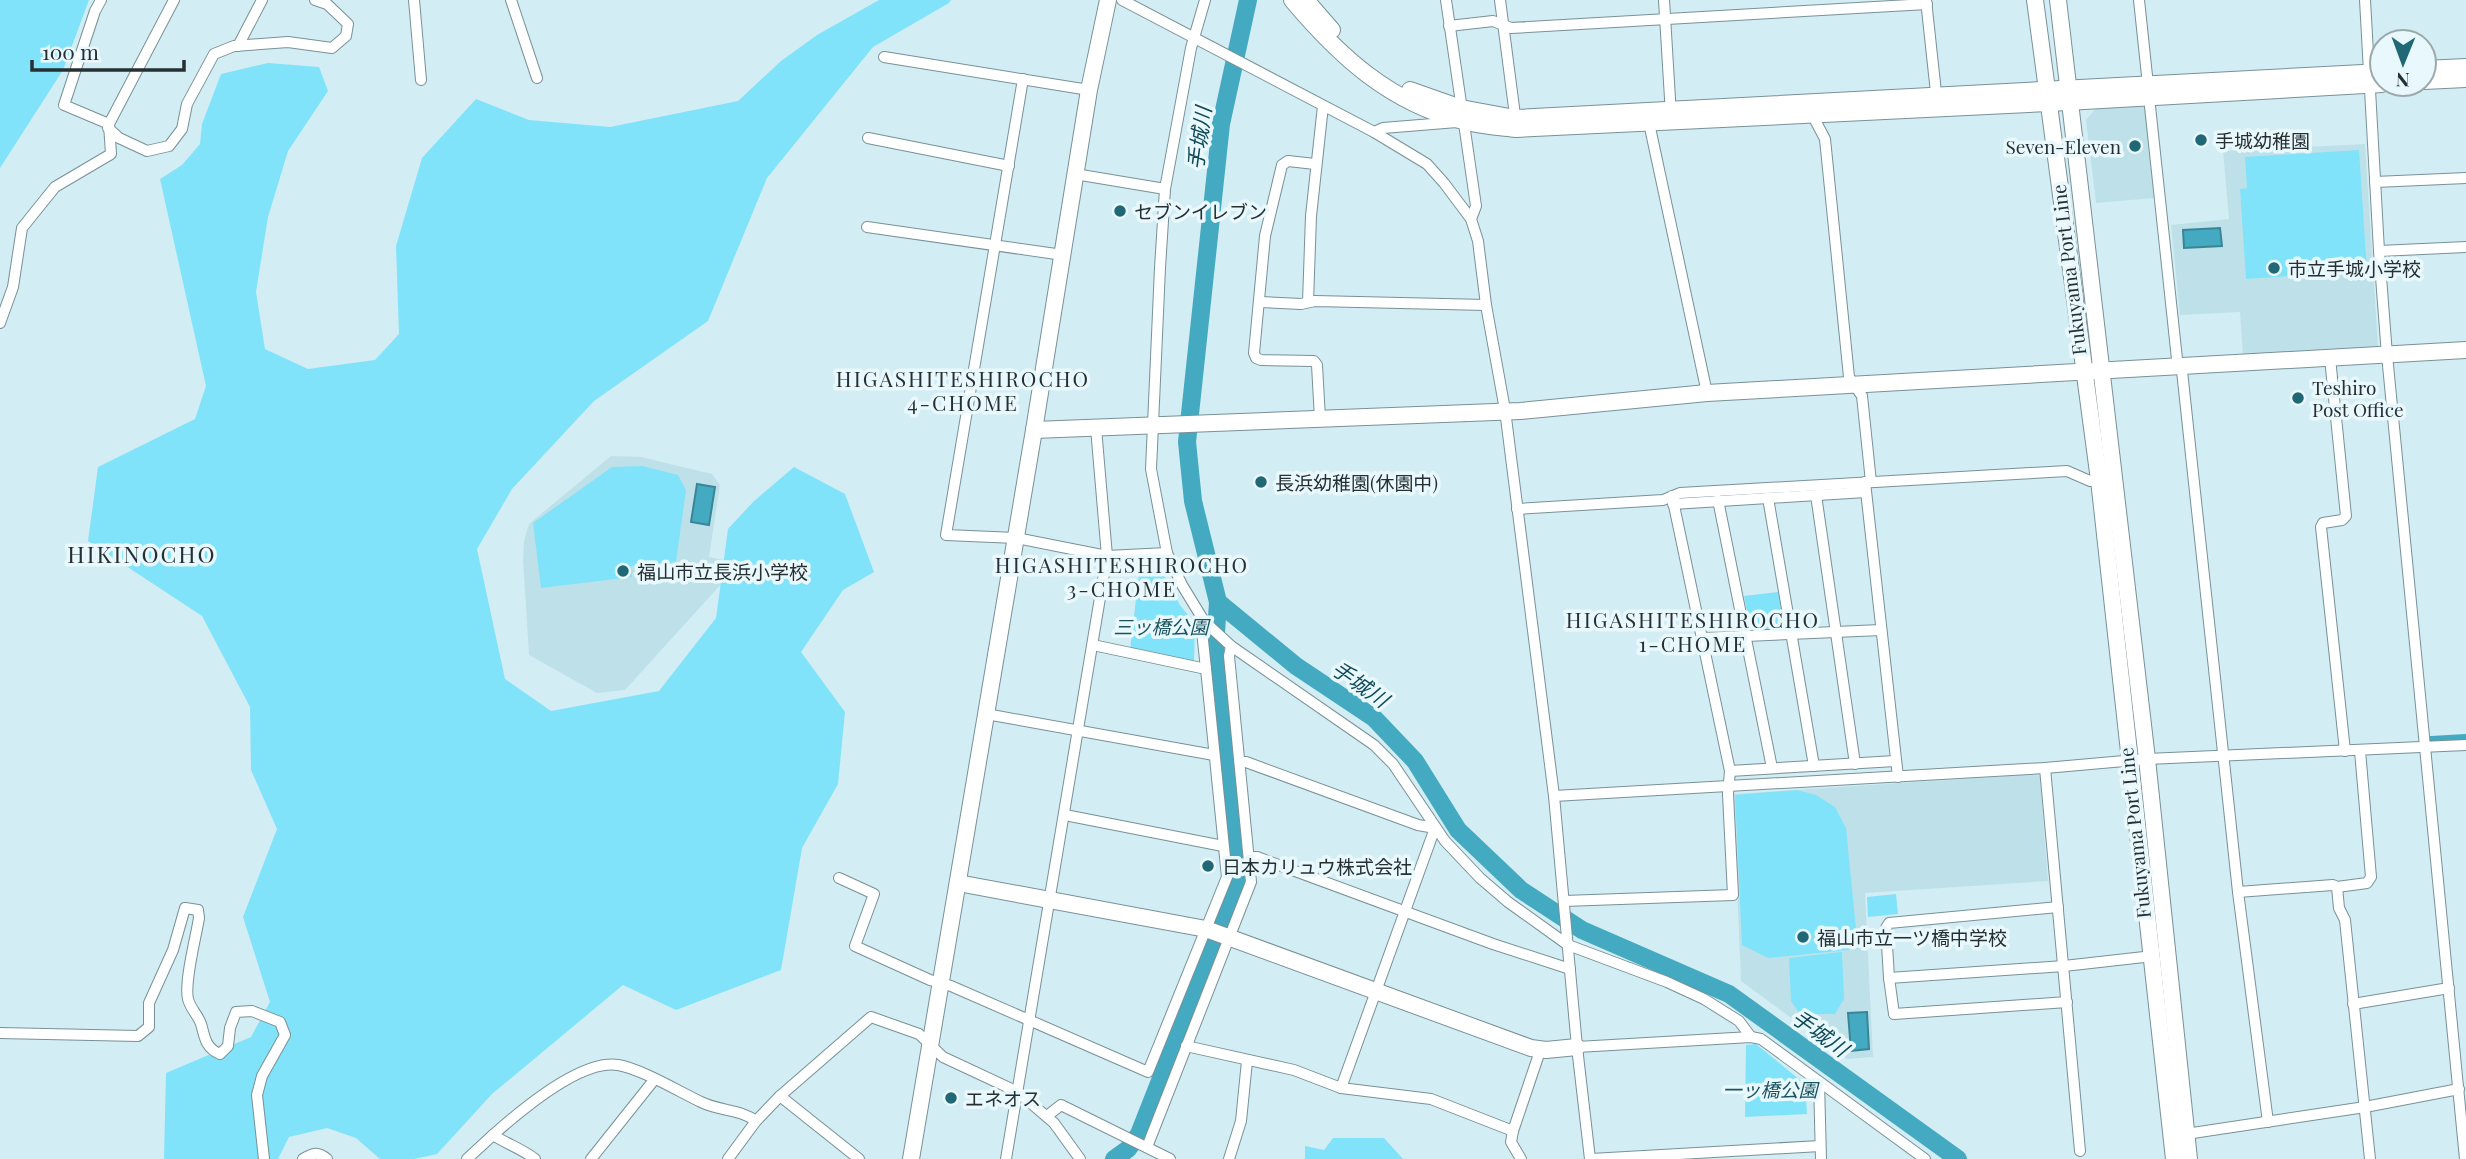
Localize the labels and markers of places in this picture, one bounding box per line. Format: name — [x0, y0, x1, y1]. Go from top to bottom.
place label: 手城幼稚園 — [2215, 127, 2310, 153]
marker: 手城幼稚園 — [2193, 132, 2209, 148]
place label: Seven-Eleven — [2005, 133, 2122, 159]
marker: Seven-Eleven — [2127, 138, 2143, 154]
place label: セブンイレブン — [1134, 198, 1267, 224]
marker: セブンイレブン — [1112, 203, 1128, 219]
place label: 市立手城小学校 — [2288, 255, 2421, 281]
marker: 市立手城小学校 — [2266, 260, 2282, 276]
place label: Teshiro Post Office — [2312, 374, 2404, 422]
marker: Teshiro Post Office — [2290, 390, 2306, 406]
place label: 長浜幼稚園(休園中) — [1275, 469, 1438, 495]
marker: 長浜幼稚園(休園中) — [1253, 474, 1269, 490]
place label: 福山市立長浜小学校 — [637, 558, 808, 584]
marker: 福山市立長浜小学校 — [615, 563, 631, 579]
place label: 日本カリュウ株式会社 — [1222, 853, 1412, 879]
marker: 日本カリュウ株式会社 — [1200, 858, 1216, 874]
place label: 福山市立一ツ橋中学校 — [1817, 924, 2007, 950]
marker: 福山市立一ツ橋中学校 — [1795, 929, 1811, 945]
place label: エネオス — [965, 1085, 1041, 1111]
marker: エネオス — [943, 1090, 959, 1106]

